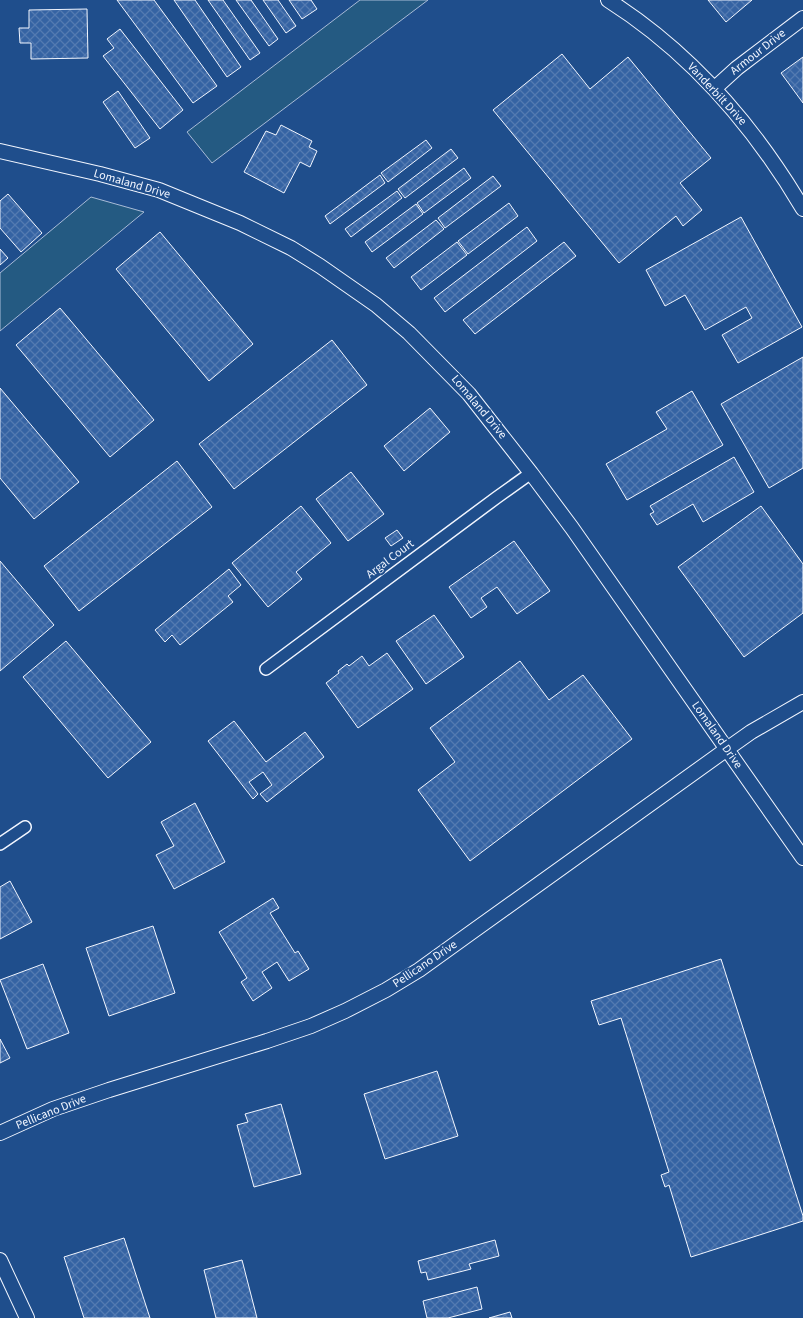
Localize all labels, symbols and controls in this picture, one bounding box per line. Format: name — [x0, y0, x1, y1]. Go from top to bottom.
street label: Armour Drive — [727, 25, 789, 79]
street label: Vanderbilt Drive — [683, 59, 751, 129]
street label: Lomaland Drive — [92, 165, 172, 203]
street label: Lomaland Drive — [447, 371, 511, 443]
street label: Argal Court — [363, 535, 417, 583]
street label: Lomaland Drive — [687, 698, 747, 772]
street label: Pellicano Drive — [389, 936, 461, 992]
street label: Pellicano Drive — [13, 1090, 89, 1134]

